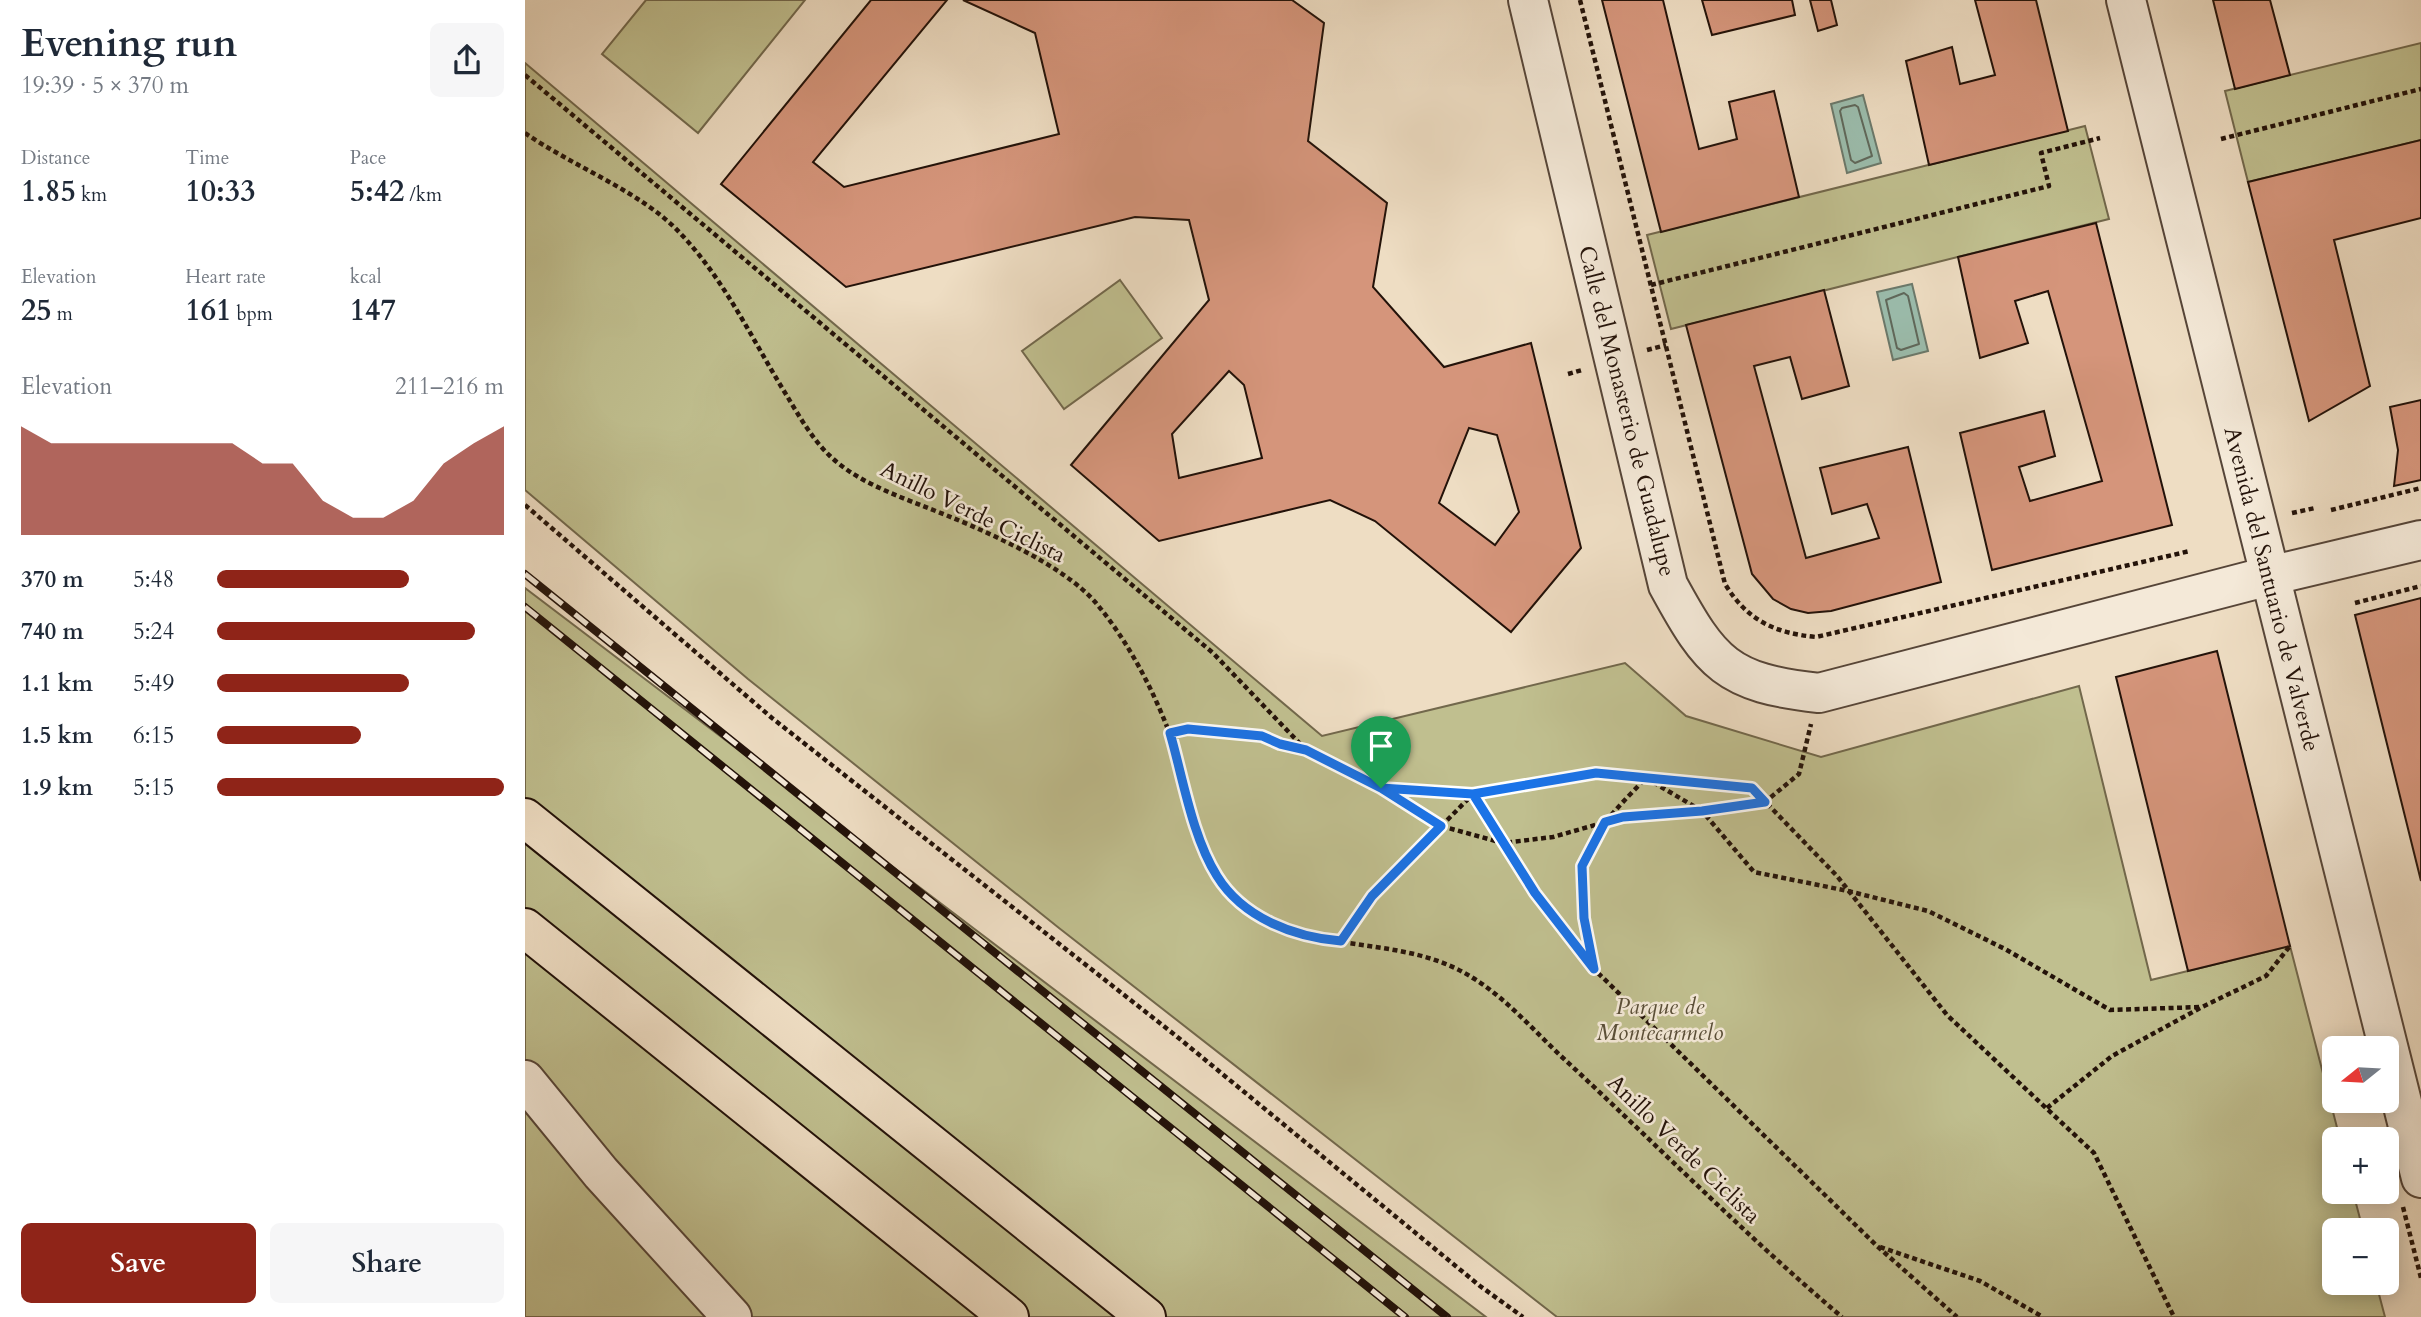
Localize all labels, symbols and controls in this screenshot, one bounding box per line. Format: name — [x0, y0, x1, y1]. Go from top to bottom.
text: Evening run — [21, 18, 237, 70]
button: share — [430, 23, 504, 97]
text: 19:39 · 5 × 370 m — [21, 70, 189, 101]
text: Distance — [21, 145, 90, 171]
text: Time — [185, 145, 229, 171]
text: Pace — [350, 145, 386, 171]
text: 1.85 — [21, 171, 76, 212]
text: 10:33 — [185, 171, 256, 212]
text: 5:42 — [350, 171, 404, 212]
text: km — [76, 182, 107, 208]
text: /km — [404, 182, 442, 208]
street label: Calle del Monasterio de Guadalupe — [1571, 243, 1683, 579]
text: Elevation — [21, 264, 96, 290]
text: Heart rate — [185, 264, 266, 290]
text: kcal — [350, 264, 382, 290]
text: 25 — [21, 290, 52, 331]
text: 161 — [185, 290, 231, 331]
text: 147 — [350, 290, 396, 331]
text: m — [52, 301, 73, 327]
text: bpm — [231, 301, 273, 327]
text: Elevation — [21, 371, 112, 402]
text: 211–216 m — [395, 371, 504, 402]
street label: Avenida del Santuario de Valverde — [2217, 423, 2327, 755]
street label: Anillo Verde Ciclista — [875, 454, 1071, 570]
text: 370 m — [21, 564, 84, 595]
text: 5:48 — [133, 564, 174, 595]
text: 740 m — [21, 616, 84, 647]
text: 5:24 — [133, 616, 174, 647]
text: 1.1 km — [21, 668, 93, 699]
text: 5:49 — [133, 668, 174, 699]
pin — [1351, 716, 1411, 788]
text: 1.5 km — [21, 720, 93, 751]
text: 6:15 — [133, 720, 174, 751]
icon: arrive — [1362, 727, 1400, 765]
text: 1.9 km — [21, 772, 93, 803]
text: 5:15 — [133, 772, 174, 803]
park label: Parque de Montecarmelo — [1596, 991, 1724, 1048]
north arrow — [2322, 1036, 2399, 1113]
map controls — [2322, 1036, 2399, 1295]
street label: Anillo Verde Ciclista — [1600, 1067, 1768, 1231]
button: + — [2322, 1127, 2399, 1204]
button: − — [2322, 1218, 2399, 1295]
button: Save — [21, 1223, 256, 1303]
button: Share — [270, 1223, 504, 1303]

